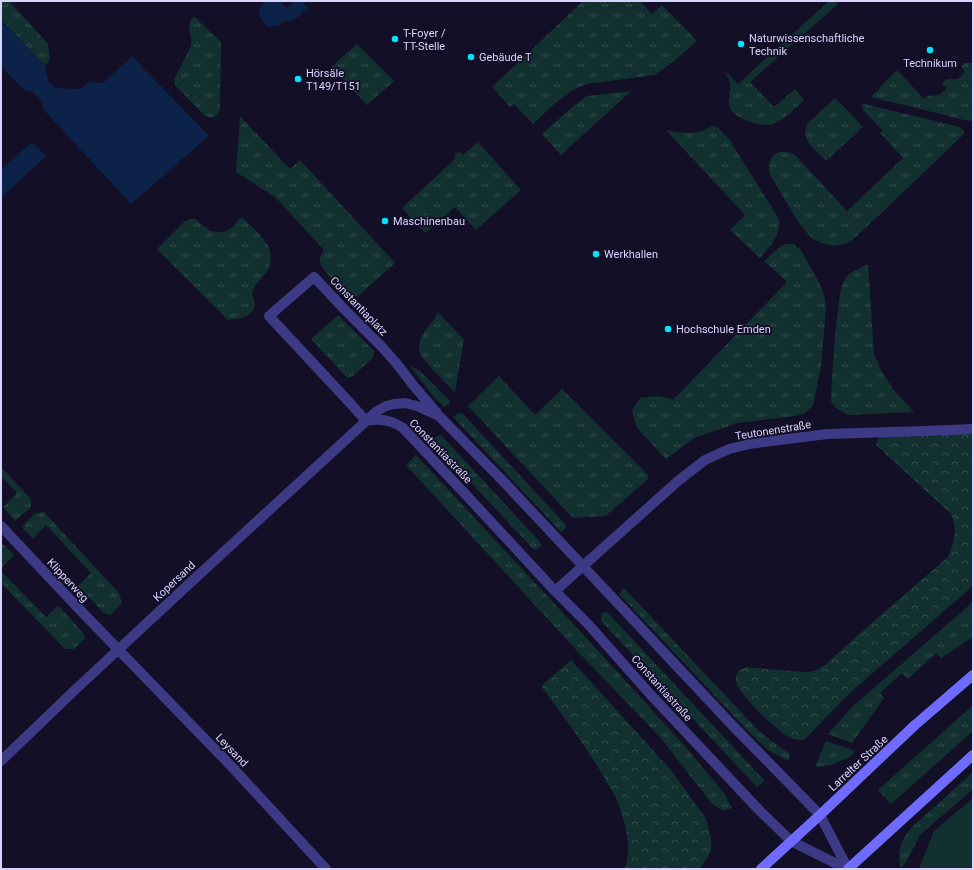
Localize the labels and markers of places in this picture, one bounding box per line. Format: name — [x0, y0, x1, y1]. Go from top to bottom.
place label: T-Foyer / TT-Stelle — [403, 27, 446, 53]
place label: Naturwissenschaftliche Technik — [749, 32, 865, 58]
marker: T-Foyer / TT-Stelle — [390, 34, 400, 44]
marker: Naturwissenschaftliche Technik — [736, 39, 746, 49]
marker: Technikum — [925, 45, 935, 55]
place label: Gebäude T — [479, 51, 532, 64]
marker: Gebäude T — [466, 52, 476, 62]
place label: Technikum — [903, 57, 957, 70]
place label: Hörsäle T149/T151 — [306, 67, 361, 93]
marker: Hörsäle T149/T151 — [293, 74, 303, 84]
place label: Maschinenbau — [393, 215, 465, 228]
marker: Maschinenbau — [380, 216, 390, 226]
place label: Werkhallen — [604, 248, 658, 261]
marker: Werkhallen — [591, 249, 601, 259]
place label: Hochschule Emden — [676, 323, 771, 336]
marker: Hochschule Emden — [663, 324, 673, 334]

